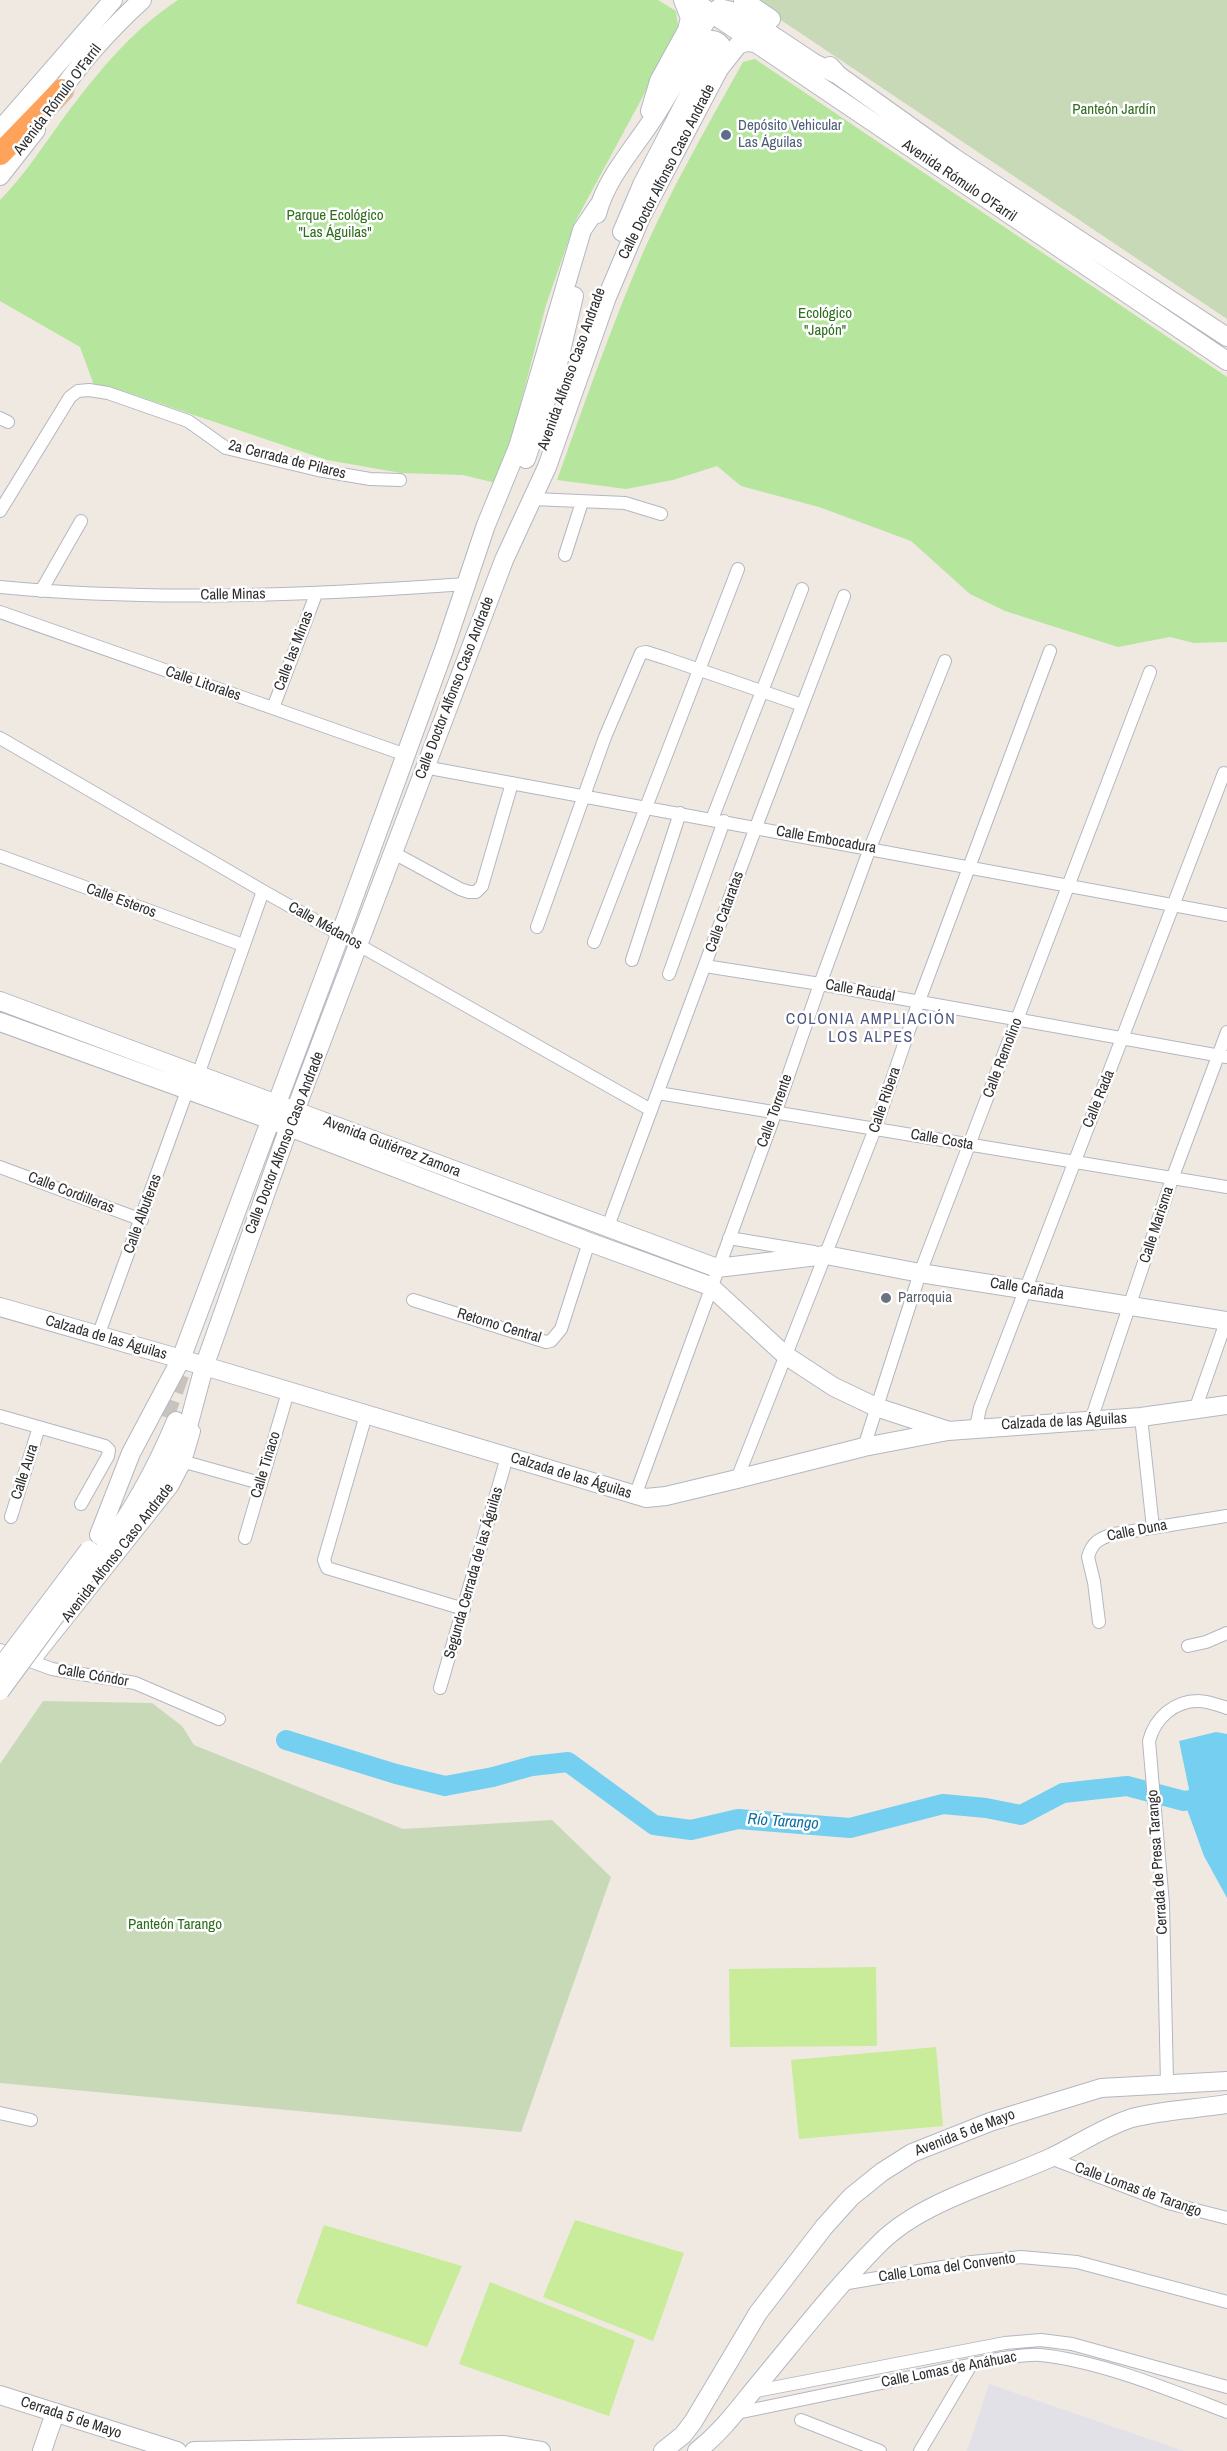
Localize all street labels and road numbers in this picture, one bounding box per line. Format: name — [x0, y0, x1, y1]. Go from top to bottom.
street label: Avenida Rómulo O'Farril — [10, 41, 106, 159]
street label: Calle Doctor Alfonso Caso Andrade — [615, 81, 719, 263]
street label: Avenida Rómulo O'Farril — [898, 136, 1020, 226]
street label: Avenida Alfonso Caso Andrade — [534, 285, 610, 453]
street label: 2a Cerrada de Pilares — [226, 437, 348, 483]
street label: Calle Minas — [200, 585, 266, 605]
street label: Calle Doctor Alfonso Caso Andrade — [412, 594, 498, 782]
street label: Calle las Minas — [271, 609, 317, 693]
street label: Calle Litorales — [163, 663, 243, 705]
street label: Calle Embocadura — [775, 822, 877, 858]
street label: Calle Cataratas — [702, 869, 748, 955]
street label: Calle Esteros — [84, 880, 158, 922]
street label: Calle Médanos — [285, 898, 365, 954]
street label: Calle Raudal — [824, 976, 896, 1006]
street label: Calle Remolino — [980, 1016, 1026, 1100]
street label: Calle Doctor Alfonso Caso Andrade — [242, 1049, 328, 1237]
street label: Calle Ribera — [865, 1065, 905, 1135]
street label: Calle Rada — [1079, 1067, 1119, 1131]
street label: Calle Torrente — [753, 1072, 797, 1150]
street label: Avenida Gutiérrez Zamora — [321, 1113, 463, 1181]
street label: Calle Costa — [909, 1126, 975, 1154]
street label: Calle Cordilleras — [25, 1168, 117, 1218]
street label: Calle Albuferas — [120, 1172, 166, 1256]
street label: Calle Marisma — [1136, 1185, 1178, 1265]
street label: Calle Cañada — [989, 1274, 1065, 1304]
street label: Retorno Central — [455, 1305, 543, 1347]
street label: Calzada de las Águilas — [43, 1312, 169, 1364]
street label: Calzada de las Águilas — [1001, 1410, 1127, 1434]
street label: Calle Tinaco — [247, 1429, 285, 1501]
street label: Calle Aura — [8, 1442, 42, 1502]
street label: Calzada de las Águilas — [508, 1449, 634, 1503]
street label: Avenida Alfonso Caso Andrade — [58, 1480, 178, 1626]
street label: Segunda Cerrada de las Águilas — [441, 1485, 507, 1661]
street label: Calle Duna — [1105, 1516, 1169, 1546]
street label: Calle Cóndor — [56, 1661, 130, 1691]
street label: Cerrada de Presa Tarango — [1144, 1789, 1172, 1935]
street label: Avenida 5 de Mayo — [912, 2106, 1018, 2160]
street label: Calle Lomas de Tarango — [1072, 2159, 1204, 2221]
street label: Calle Loma del Convento — [877, 2249, 1017, 2287]
street label: Calle Lomas de Anáhuac — [880, 2348, 1018, 2392]
street label: Cerrada 5 de Mayo — [18, 2393, 124, 2443]

